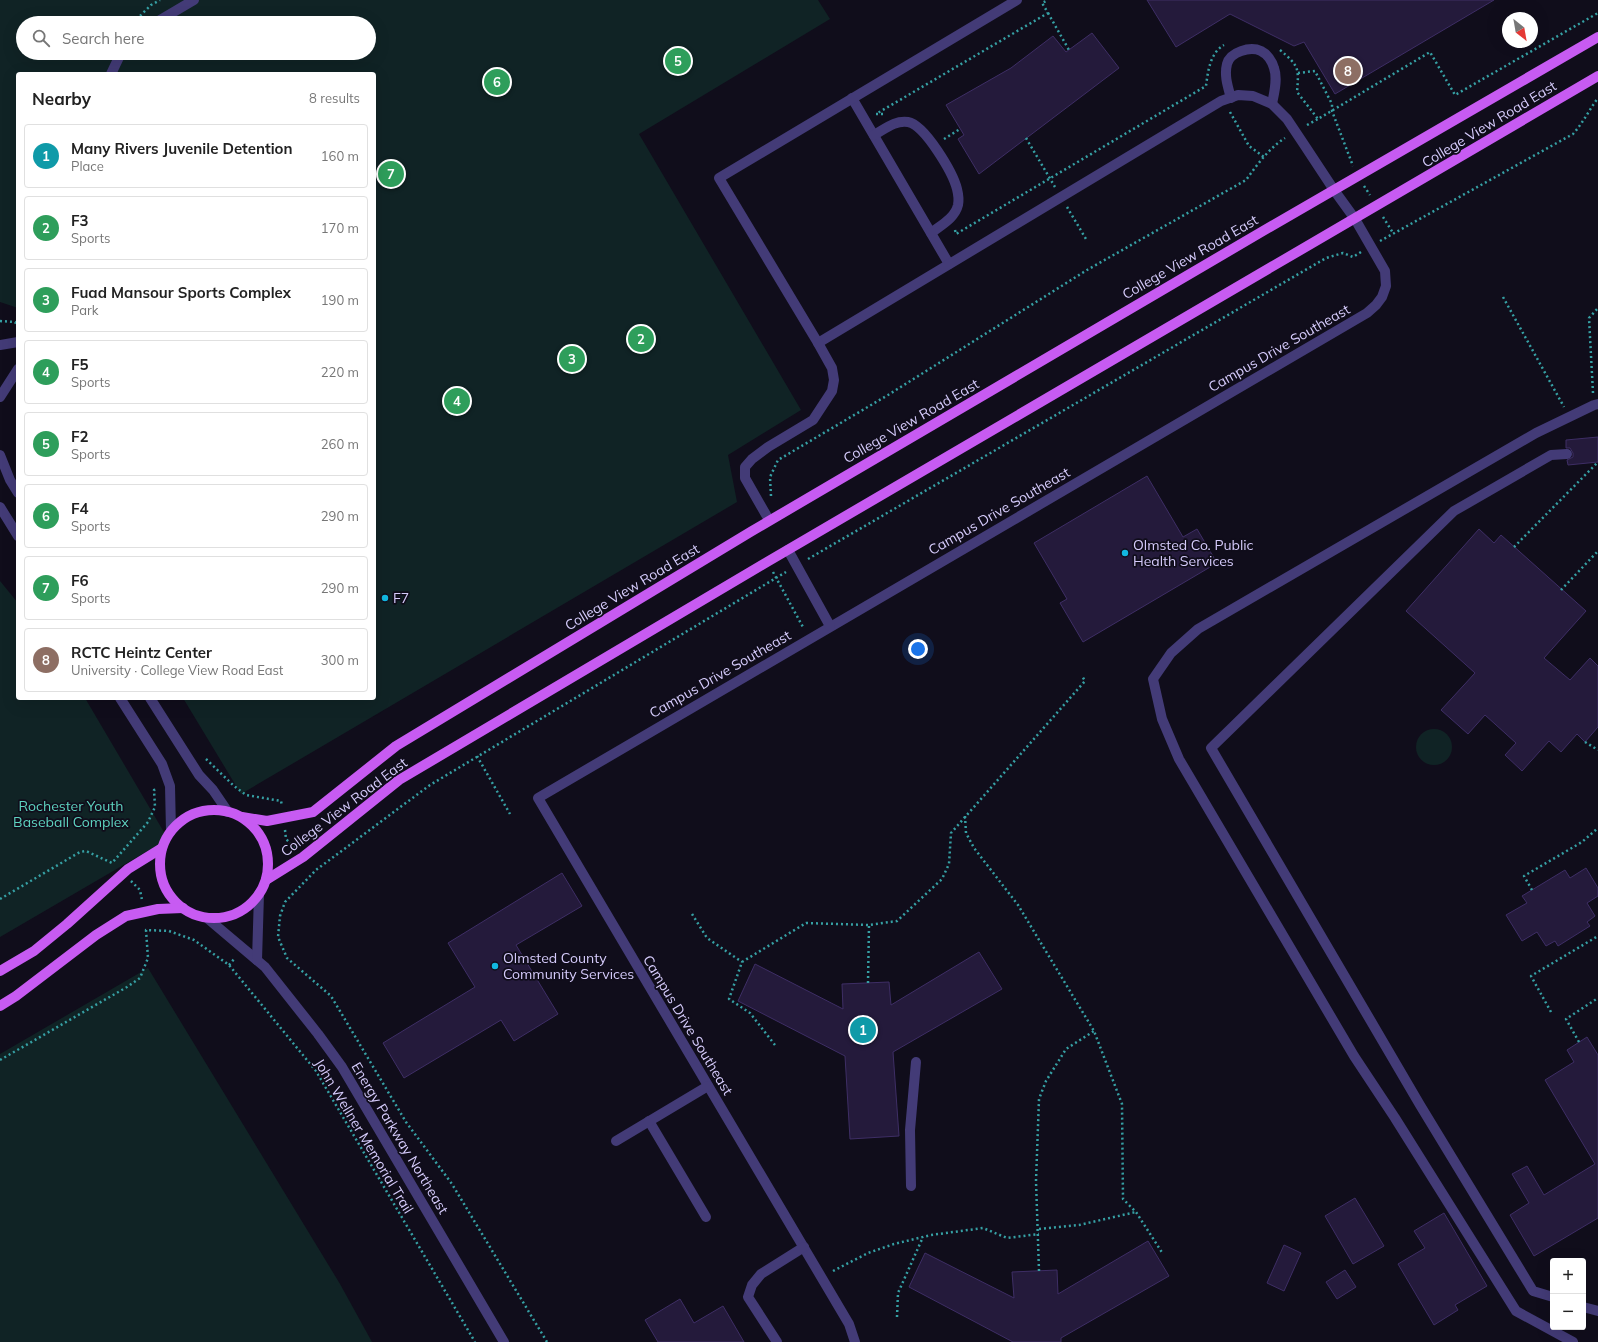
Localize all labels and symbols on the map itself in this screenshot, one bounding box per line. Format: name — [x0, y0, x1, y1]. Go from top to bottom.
north arrow — [1502, 12, 1538, 48]
pin: 5 — [665, 46, 691, 76]
pin: 8 — [1335, 56, 1361, 86]
pin: 6 — [484, 67, 510, 97]
street label: College View Road East — [1418, 77, 1560, 171]
pin: 7 — [378, 159, 404, 189]
street label: College View Road East — [1119, 211, 1261, 303]
street label: Campus Drive Southeast — [1205, 300, 1353, 396]
pin: 2 — [628, 324, 654, 354]
pin: 3 — [559, 344, 585, 374]
street label: College View Road East — [840, 375, 982, 467]
pin: 4 — [444, 386, 470, 416]
street label: Campus Drive Southeast — [925, 463, 1073, 559]
place label: Olmsted Co. Public Health Services — [1133, 536, 1254, 570]
street label: College View Road East — [561, 540, 703, 634]
marker: Olmsted Co. Public Health Services — [1120, 548, 1130, 558]
place label: F7 — [393, 589, 409, 607]
marker: F7 — [380, 593, 390, 603]
street label: Campus Drive Southeast — [646, 626, 794, 722]
your location — [908, 639, 928, 659]
street label: College View Road East — [277, 753, 411, 860]
park label: Rochester Youth Baseball Complex — [13, 797, 129, 831]
place label: Olmsted County Community Services — [503, 949, 634, 983]
street label: Campus Drive Southeast — [639, 952, 737, 1098]
marker: Olmsted County Community Services — [490, 961, 500, 971]
pin: 1 — [850, 1015, 876, 1045]
street label: John Wellner Memorial Trail — [311, 1055, 417, 1217]
street label: Energy Parkway Northeast — [347, 1059, 453, 1217]

